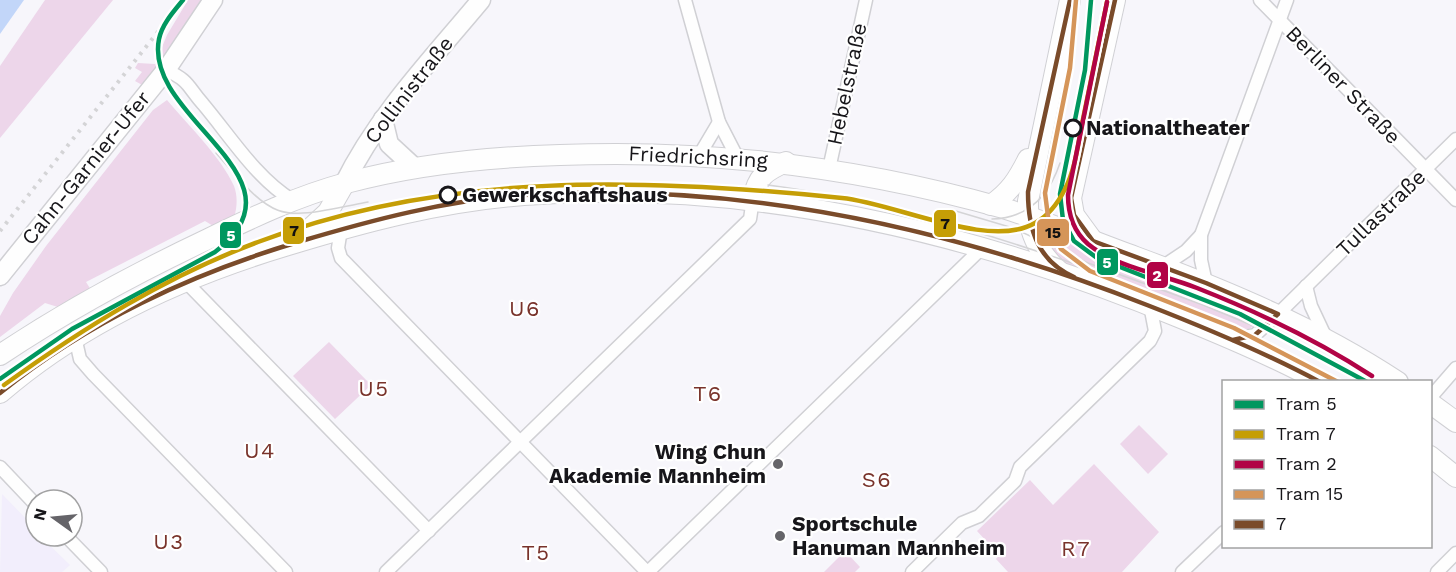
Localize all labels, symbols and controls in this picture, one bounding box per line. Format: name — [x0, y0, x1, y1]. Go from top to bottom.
street label: Berliner Straße — [1281, 20, 1406, 149]
street label: Hebelstraße — [821, 21, 872, 147]
street label: Collinistraße — [359, 31, 458, 148]
street label: Cahn-Garnier-Ufer — [16, 85, 156, 250]
place label: Nationaltheater — [1086, 115, 1250, 140]
marker: Nationaltheater — [1064, 119, 1082, 137]
street label: Friedrichsring — [628, 140, 769, 173]
street label: Tullastraße — [1331, 164, 1430, 261]
place label: Gewerkschaftshaus — [462, 182, 668, 207]
marker: Gewerkschaftshaus — [439, 186, 457, 204]
line badge: 7 — [933, 209, 957, 238]
text: 7 — [940, 214, 950, 233]
line badge: 7 — [282, 216, 305, 245]
line badge: 15 — [1036, 218, 1070, 247]
line badge: 5 — [219, 221, 242, 249]
text: 7 — [289, 221, 299, 240]
text: 15 — [1045, 223, 1061, 242]
text: 5 — [226, 226, 236, 245]
line badge: 5 — [1096, 248, 1119, 276]
text: 5 — [1102, 253, 1112, 272]
line badge: 2 — [1146, 261, 1169, 289]
text: 2 — [1152, 266, 1162, 285]
district label: U6 — [509, 296, 541, 321]
district label: U5 — [358, 376, 390, 401]
legend — [1222, 380, 1432, 548]
district label: T6 — [693, 381, 723, 406]
text: Tram 5 — [1276, 393, 1337, 414]
text: Tram 7 — [1276, 423, 1336, 444]
district label: U4 — [244, 438, 276, 463]
place label: Wing Chun Akademie Mannheim — [549, 439, 766, 488]
text: Tram 2 — [1276, 453, 1337, 474]
marker: Wing Chun Akademie Mannheim — [771, 457, 785, 471]
district label: S6 — [862, 467, 892, 492]
text: Tram 15 — [1276, 483, 1343, 504]
north arrow — [24, 488, 84, 548]
text: N — [29, 506, 51, 522]
place label: Sportschule Hanuman Mannheim — [792, 511, 1005, 560]
text: 7 — [1276, 513, 1286, 534]
district label: U3 — [153, 529, 185, 554]
marker: Sportschule Hanuman Mannheim — [773, 529, 787, 543]
district label: R7 — [1061, 536, 1091, 561]
district label: T5 — [521, 540, 551, 565]

